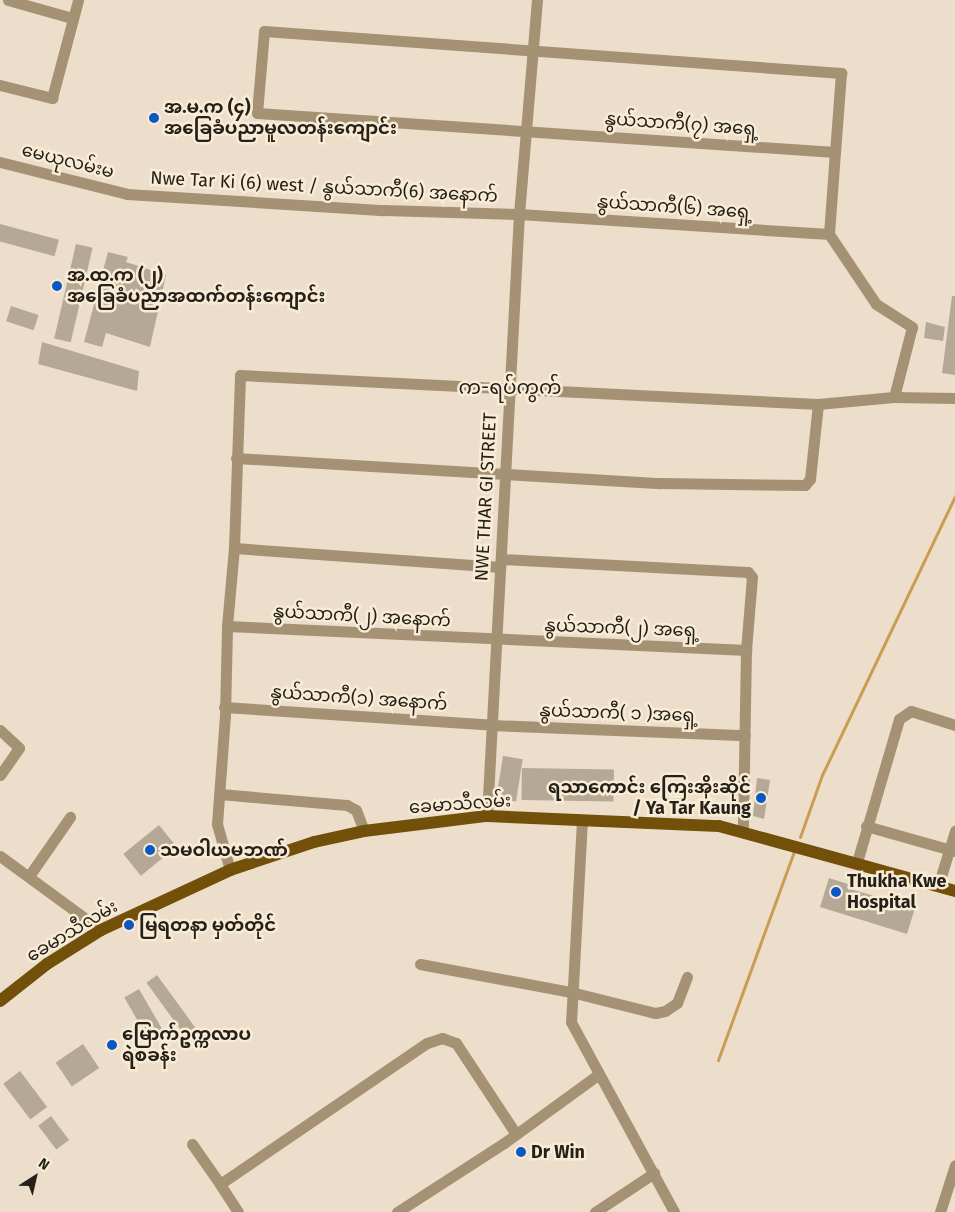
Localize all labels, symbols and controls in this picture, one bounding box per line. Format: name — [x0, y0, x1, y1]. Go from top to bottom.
place label: အ.မ.က (၄) အခြေခံပညာမူလတန်းကျောင်း — [164, 97, 397, 140]
street label: နွယ်သာကီ(၇) အရှေ့ — [604, 108, 760, 140]
marker: အ.မ.က (၄) အခြေခံပညာမူလတန်းကျောင်း — [148, 112, 160, 124]
street label: မေယုလမ်းမ — [20, 139, 116, 183]
street label: Nwe Tar Ki (6) west / နွယ်သာကီ(6) အနောက် — [150, 167, 498, 207]
street label: နွယ်သာကီ(၆) အရှေ့ — [596, 191, 754, 223]
place label: အ.ထ.က (၂) အခြေခံပညာအထက်တန်းကျောင်း — [67, 265, 325, 308]
marker: အ.ထ.က (၂) အခြေခံပညာအထက်တန်းကျောင်း — [51, 280, 63, 292]
district label: က-ရပ်ကွက် — [459, 375, 561, 399]
street label: NWE THAR GI STREET — [471, 412, 501, 582]
street label: နွယ်သာကီ(၂) အနောက် — [273, 601, 451, 631]
street label: နွယ်သာကီ(၂) အရှေ့ — [544, 615, 700, 641]
street label: နွယ်သာကီ(၁) အနောက် — [270, 681, 448, 715]
street label: နွယ်သာကီ( ၁ )အရှေ့ — [539, 699, 699, 727]
place label: ရသာကောင်း ကြေးအိုးဆိုင် / Ya Tar Kaung — [548, 777, 751, 820]
street label: ခေမာသီလမ်း — [408, 790, 512, 818]
marker: ရသာကောင်း ကြေးအိုးဆိုင် / Ya Tar Kaung — [755, 792, 767, 804]
place label: သမဝါယမဘဏ် — [160, 839, 288, 861]
marker: သမဝါယမဘဏ် — [144, 844, 156, 856]
place label: Thukha Kwe Hospital — [847, 871, 947, 914]
marker: Thukha Kwe Hospital — [829, 885, 843, 899]
street label: ခေမာသီလမ်း — [22, 895, 122, 967]
place label: မြရတနာ မှတ်တိုင် — [139, 914, 276, 936]
marker: မြရတနာ မှတ်တိုင် — [123, 919, 135, 931]
place label: မြောက်ဥက္ကလာပ ရဲစခန်း — [122, 1024, 251, 1066]
marker: မြောက်ဥက္ကလာပ ရဲစခန်း — [106, 1039, 118, 1051]
place label: Dr Win — [531, 1141, 585, 1163]
marker: Dr Win — [515, 1146, 527, 1158]
north arrow — [10, 1152, 60, 1202]
text: N — [35, 1155, 53, 1174]

